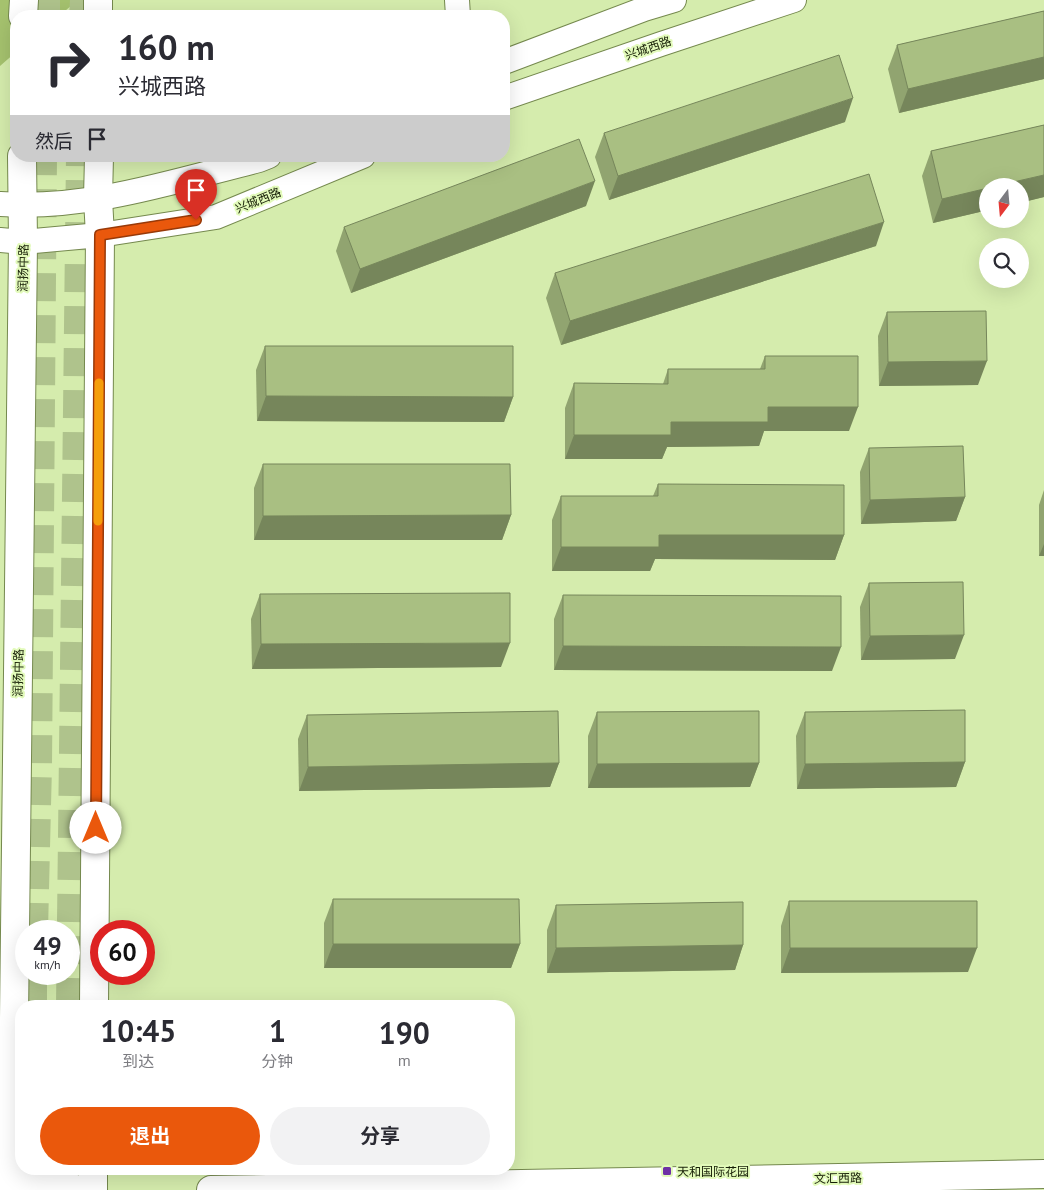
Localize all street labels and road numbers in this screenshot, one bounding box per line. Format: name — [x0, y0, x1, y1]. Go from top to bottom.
street label: 兴城西路 — [623, 33, 673, 63]
street label: 兴城西路 — [233, 184, 283, 216]
street label: 润扬中路 — [15, 244, 31, 292]
street label: 润扬中路 — [10, 649, 26, 697]
street label: 文汇西路 — [814, 1170, 862, 1186]

